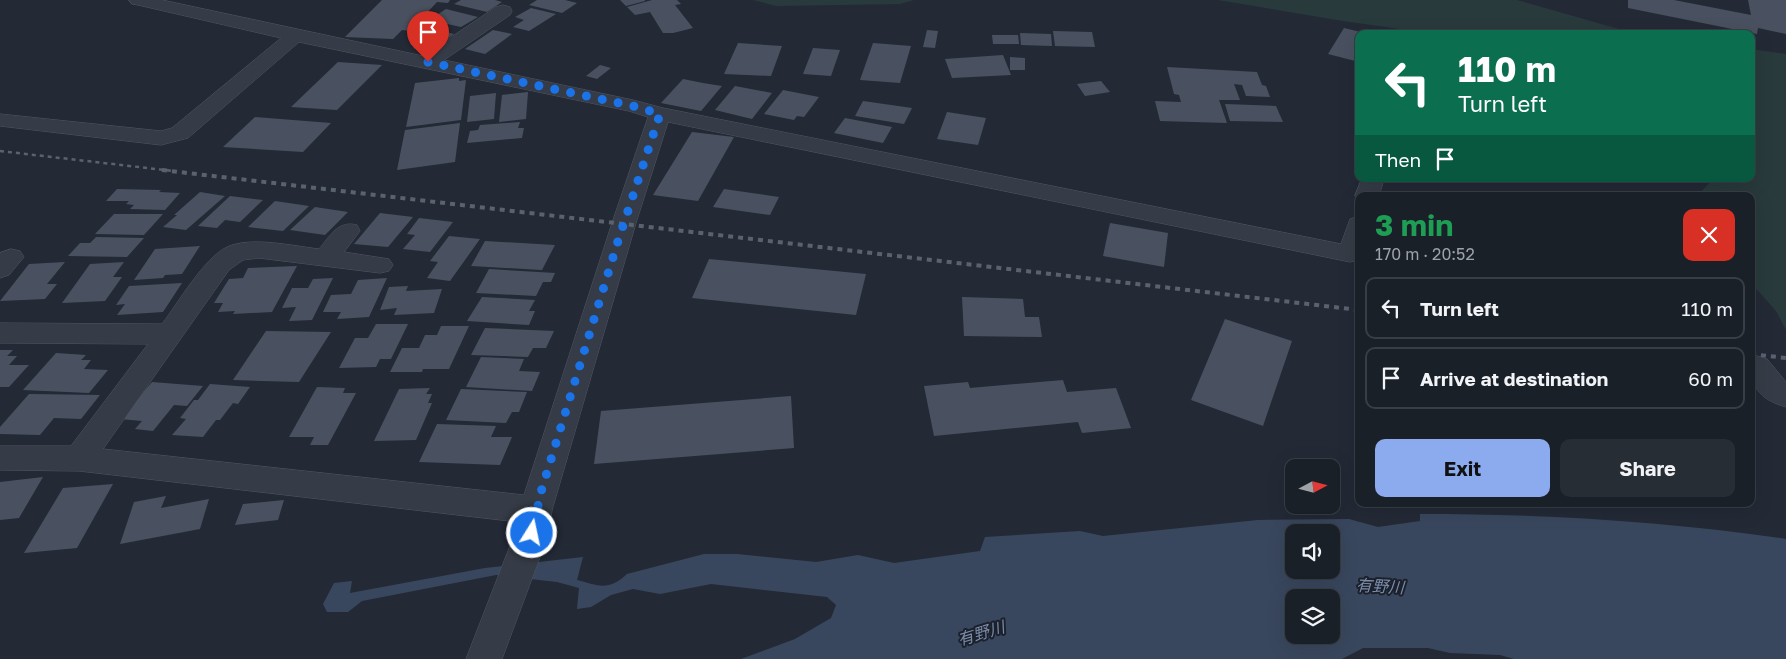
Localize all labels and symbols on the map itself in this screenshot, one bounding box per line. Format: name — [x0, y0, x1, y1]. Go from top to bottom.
pin — [407, 11, 449, 62]
north arrow — [1285, 459, 1340, 514]
position arrow — [505, 506, 557, 558]
water label: 有野川 — [1356, 575, 1406, 597]
water label: 有野川 — [955, 616, 1009, 650]

